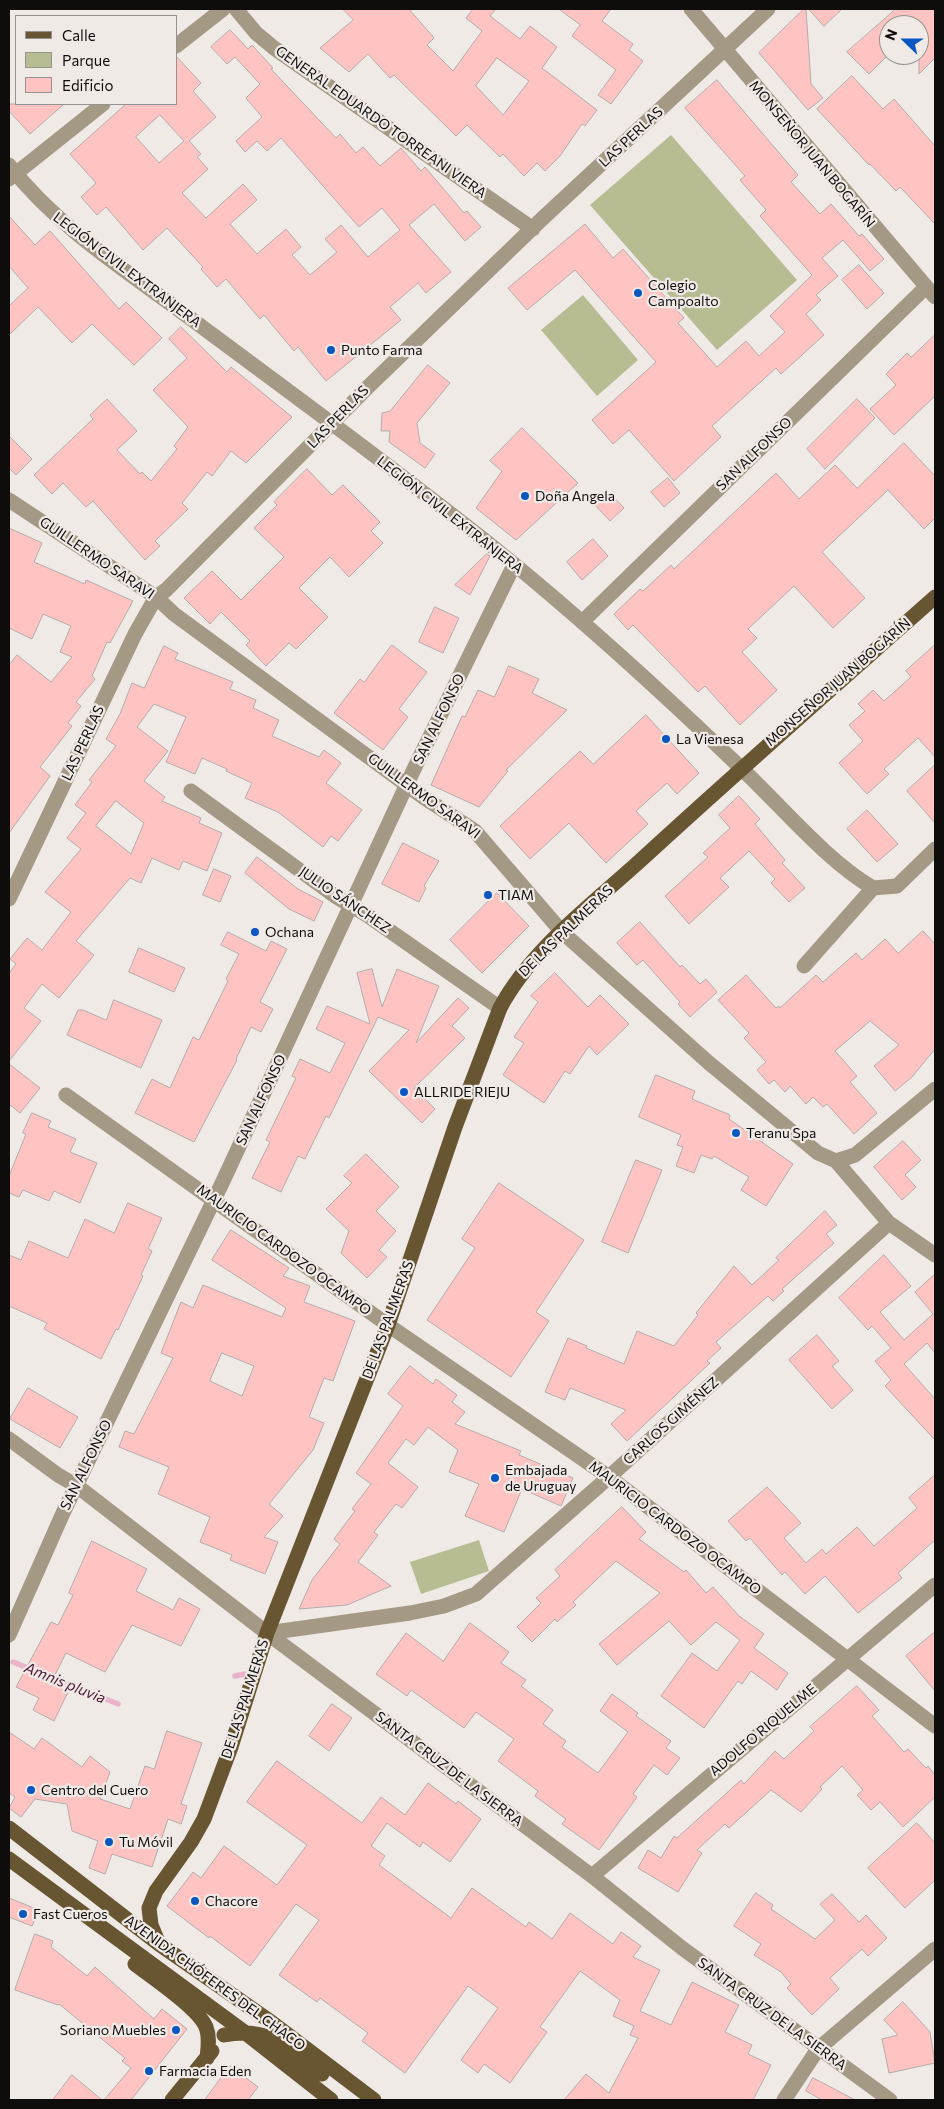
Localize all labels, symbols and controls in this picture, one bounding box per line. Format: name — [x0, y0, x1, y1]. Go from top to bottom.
legend — [15, 15, 178, 105]
north arrow — [879, 15, 929, 65]
text: Calle — [62, 26, 96, 44]
text: N — [881, 27, 900, 43]
street label: GENERAL EDUARDO TORREANI VIERA — [272, 42, 490, 202]
text: Parque — [62, 51, 110, 69]
text: Edificio — [62, 76, 113, 94]
street label: MONSEÑOR JUAN BOGARÍN — [746, 77, 878, 231]
street label: LAS PERLAS — [596, 103, 666, 171]
street label: LEGIÓN CIVIL EXTRANJERA — [50, 209, 204, 331]
place label: Colegio Campoalto — [648, 277, 719, 310]
marker: Colegio Campoalto — [632, 287, 644, 299]
place label: Punto Farma — [341, 342, 423, 358]
marker: Punto Farma — [325, 344, 337, 356]
street label: LAS PERLAS — [304, 382, 372, 452]
street label: SAN ALFONSO — [713, 414, 795, 494]
street label: LEGIÓN CIVIL EXTRANJERA — [374, 453, 526, 577]
place label: Doña Angela — [535, 488, 615, 504]
marker: Doña Angela — [519, 490, 531, 502]
street label: GUILLERMO SARAVI — [36, 513, 158, 603]
street label: MONSEÑOR JUAN BOGARÍN — [762, 614, 914, 750]
street label: SAN ALFONSO — [410, 671, 468, 767]
street label: LAS PERLAS — [58, 703, 108, 783]
place label: La Vienesa — [676, 731, 744, 747]
marker: La Vienesa — [660, 733, 672, 745]
street label: GUILLERMO SARAVI — [365, 750, 483, 842]
street label: JULIO SÁNCHEZ — [296, 863, 394, 937]
street label: DE LAS PALMERAS — [515, 882, 617, 980]
place label: TIAM — [498, 887, 534, 903]
marker: TIAM — [482, 889, 494, 901]
place label: Ochana — [265, 924, 314, 940]
marker: Ochana — [249, 926, 261, 938]
street label: SAN ALFONSO — [233, 1052, 289, 1148]
place label: ALLRIDE RIEJU — [414, 1084, 510, 1100]
marker: ALLRIDE RIEJU — [398, 1086, 410, 1098]
place label: Teranu Spa — [746, 1125, 816, 1141]
marker: Teranu Spa — [730, 1127, 742, 1139]
street label: MAURICIO CARDOZO OCAMPO — [193, 1181, 375, 1319]
street label: DE LAS PALMERAS — [359, 1259, 417, 1381]
street label: CARLOS GIMÉNEZ — [620, 1374, 722, 1468]
street label: SAN ALFONSO — [57, 1417, 115, 1513]
street label: MAURICIO CARDOZO OCAMPO — [585, 1458, 765, 1598]
place label: Embajada de Uruguay — [505, 1462, 577, 1494]
marker: Embajada de Uruguay — [489, 1472, 501, 1484]
street label: DE LAS PALMERAS — [218, 1637, 272, 1761]
water label: Amnis pluvia — [22, 1659, 108, 1707]
street label: ADOLFO RIQUELME — [706, 1680, 820, 1780]
street label: SANTA CRUZ DE LA SIERRA — [372, 1708, 526, 1830]
place label: Centro del Cuero — [41, 1782, 148, 1798]
marker: Centro del Cuero — [25, 1784, 37, 1796]
place label: Tu Móvil — [119, 1834, 173, 1850]
marker: Tu Móvil — [103, 1836, 115, 1848]
place label: Chacore — [205, 1893, 258, 1909]
marker: Chacore — [189, 1895, 201, 1907]
place label: Fast Cueros — [33, 1906, 108, 1922]
marker: Fast Cueros — [17, 1908, 29, 1920]
street label: AVENIDA CHÓFERES DEL CHACO — [121, 1912, 309, 2054]
street label: SANTA CRUZ DE LA SIERRA — [694, 1954, 850, 2074]
place label: Soriano Muebles — [60, 2022, 166, 2038]
marker: Soriano Muebles — [170, 2024, 182, 2036]
place label: Farmacia Eden — [159, 2063, 252, 2079]
marker: Farmacia Eden — [143, 2065, 155, 2077]

